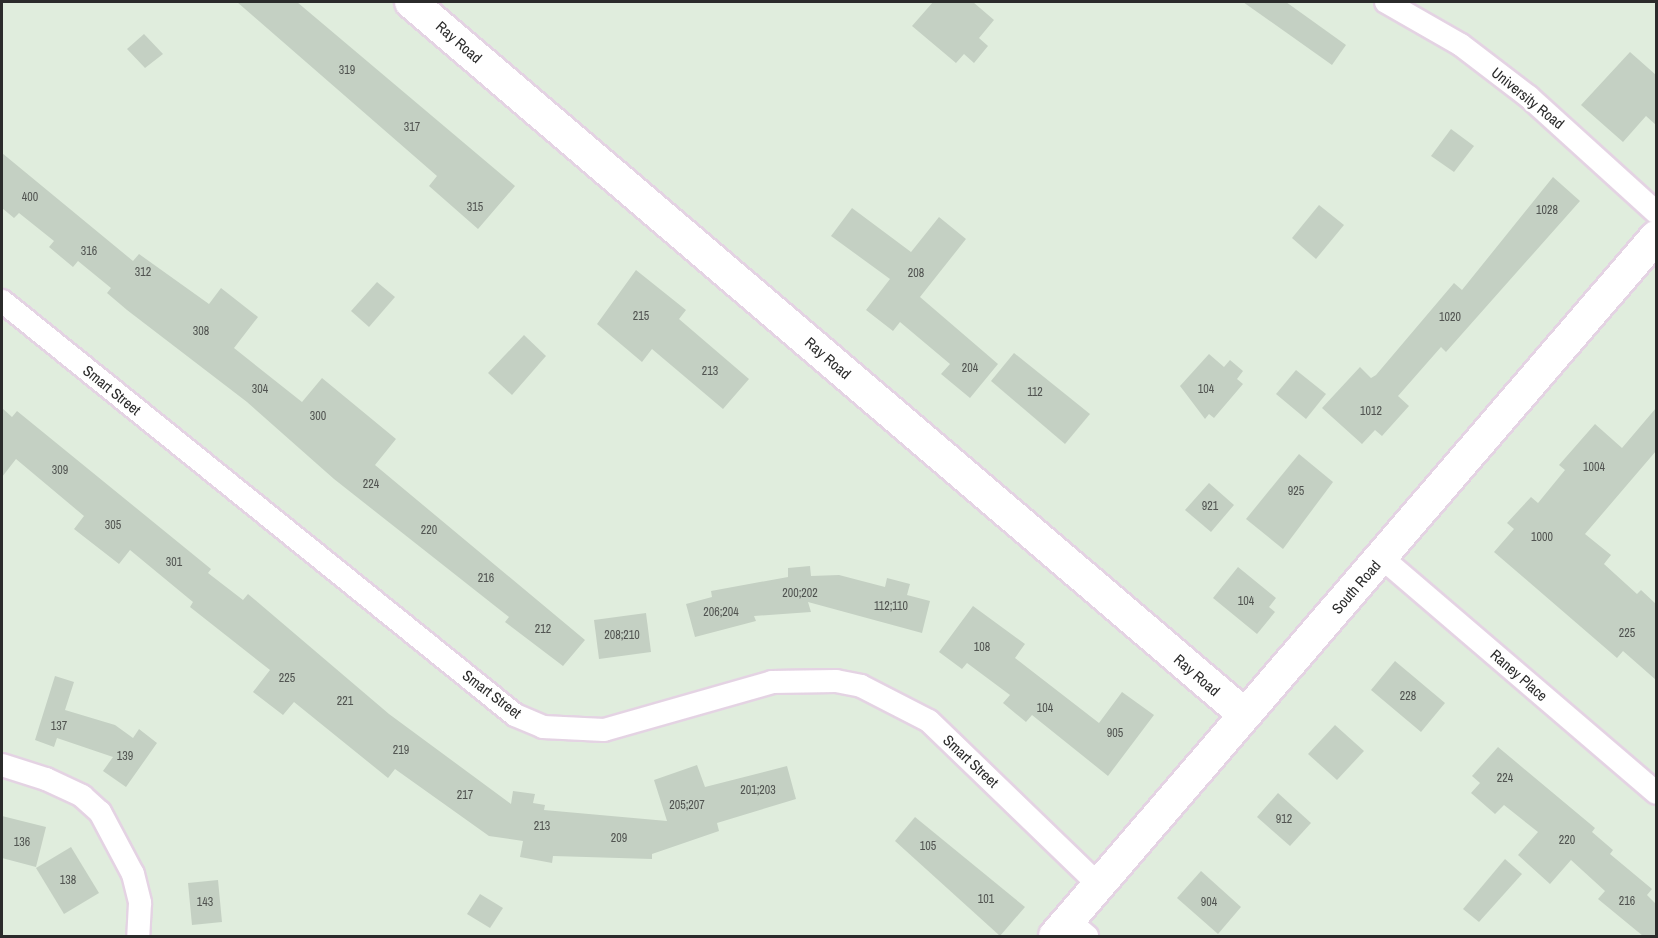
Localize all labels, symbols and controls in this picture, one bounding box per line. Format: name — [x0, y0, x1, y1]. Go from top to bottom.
street label: Ray Road — [432, 17, 486, 67]
street label: University Road — [1488, 63, 1568, 133]
house number: 319 — [339, 64, 355, 78]
house number: 317 — [404, 121, 420, 135]
house number: 400 — [22, 191, 38, 205]
house number: 315 — [467, 201, 483, 215]
house number: 1028 — [1536, 204, 1558, 218]
house number: 316 — [81, 245, 97, 259]
house number: 312 — [135, 266, 151, 280]
house number: 208 — [908, 267, 924, 281]
house number: 215 — [633, 310, 649, 324]
house number: 1020 — [1439, 311, 1461, 325]
house number: 308 — [193, 325, 209, 339]
street label: Ray Road — [801, 333, 855, 383]
street label: Smart Street — [80, 361, 144, 419]
house number: 204 — [962, 362, 978, 376]
house number: 213 — [702, 365, 718, 379]
house number: 304 — [252, 383, 268, 397]
house number: 104 — [1198, 383, 1214, 397]
house number: 112 — [1027, 386, 1043, 400]
house number: 1012 — [1360, 405, 1382, 419]
house number: 300 — [310, 410, 326, 424]
house number: 1004 — [1583, 461, 1605, 475]
house number: 309 — [52, 464, 68, 478]
house number: 224 — [363, 478, 379, 492]
house number: 925 — [1288, 485, 1304, 499]
house number: 921 — [1202, 500, 1218, 514]
house number: 305 — [105, 519, 121, 533]
house number: 220 — [421, 524, 437, 538]
house number: 1000 — [1531, 531, 1553, 545]
house number: 301 — [166, 556, 182, 570]
street label: South Road — [1328, 557, 1384, 617]
house number: 216 — [478, 572, 494, 586]
house number: 200;202 — [782, 587, 818, 601]
house number: 104 — [1238, 595, 1254, 609]
house number: 112;110 — [874, 600, 908, 614]
house number: 206;204 — [703, 606, 739, 620]
house number: 212 — [535, 623, 551, 637]
house number: 225 — [1619, 627, 1635, 641]
house number: 208;210 — [604, 629, 640, 643]
house number: 108 — [974, 641, 990, 655]
street label: Raney Place — [1487, 645, 1551, 705]
street label: Ray Road — [1170, 650, 1224, 700]
street label: Smart Street — [459, 666, 525, 722]
house number: 225 — [279, 672, 295, 686]
house number: 228 — [1400, 690, 1416, 704]
house number: 221 — [337, 695, 353, 709]
house number: 104 — [1037, 702, 1053, 716]
house number: 137 — [51, 720, 67, 734]
house number: 905 — [1107, 727, 1123, 741]
street label: Smart Street — [940, 731, 1002, 791]
house number: 219 — [393, 744, 409, 758]
house number: 139 — [117, 750, 133, 764]
house number: 224 — [1497, 772, 1513, 786]
house number: 201;203 — [740, 784, 776, 798]
house number: 217 — [457, 789, 473, 803]
house number: 205;207 — [669, 799, 705, 813]
house number: 912 — [1276, 813, 1292, 827]
house number: 213 — [534, 820, 550, 834]
house number: 209 — [611, 832, 627, 846]
house number: 220 — [1559, 834, 1575, 848]
house number: 136 — [14, 836, 30, 850]
house number: 105 — [920, 840, 936, 854]
house number: 138 — [60, 874, 76, 888]
house number: 101 — [978, 893, 994, 907]
house number: 216 — [1619, 895, 1635, 909]
house number: 143 — [197, 896, 213, 910]
house number: 904 — [1201, 896, 1217, 910]

